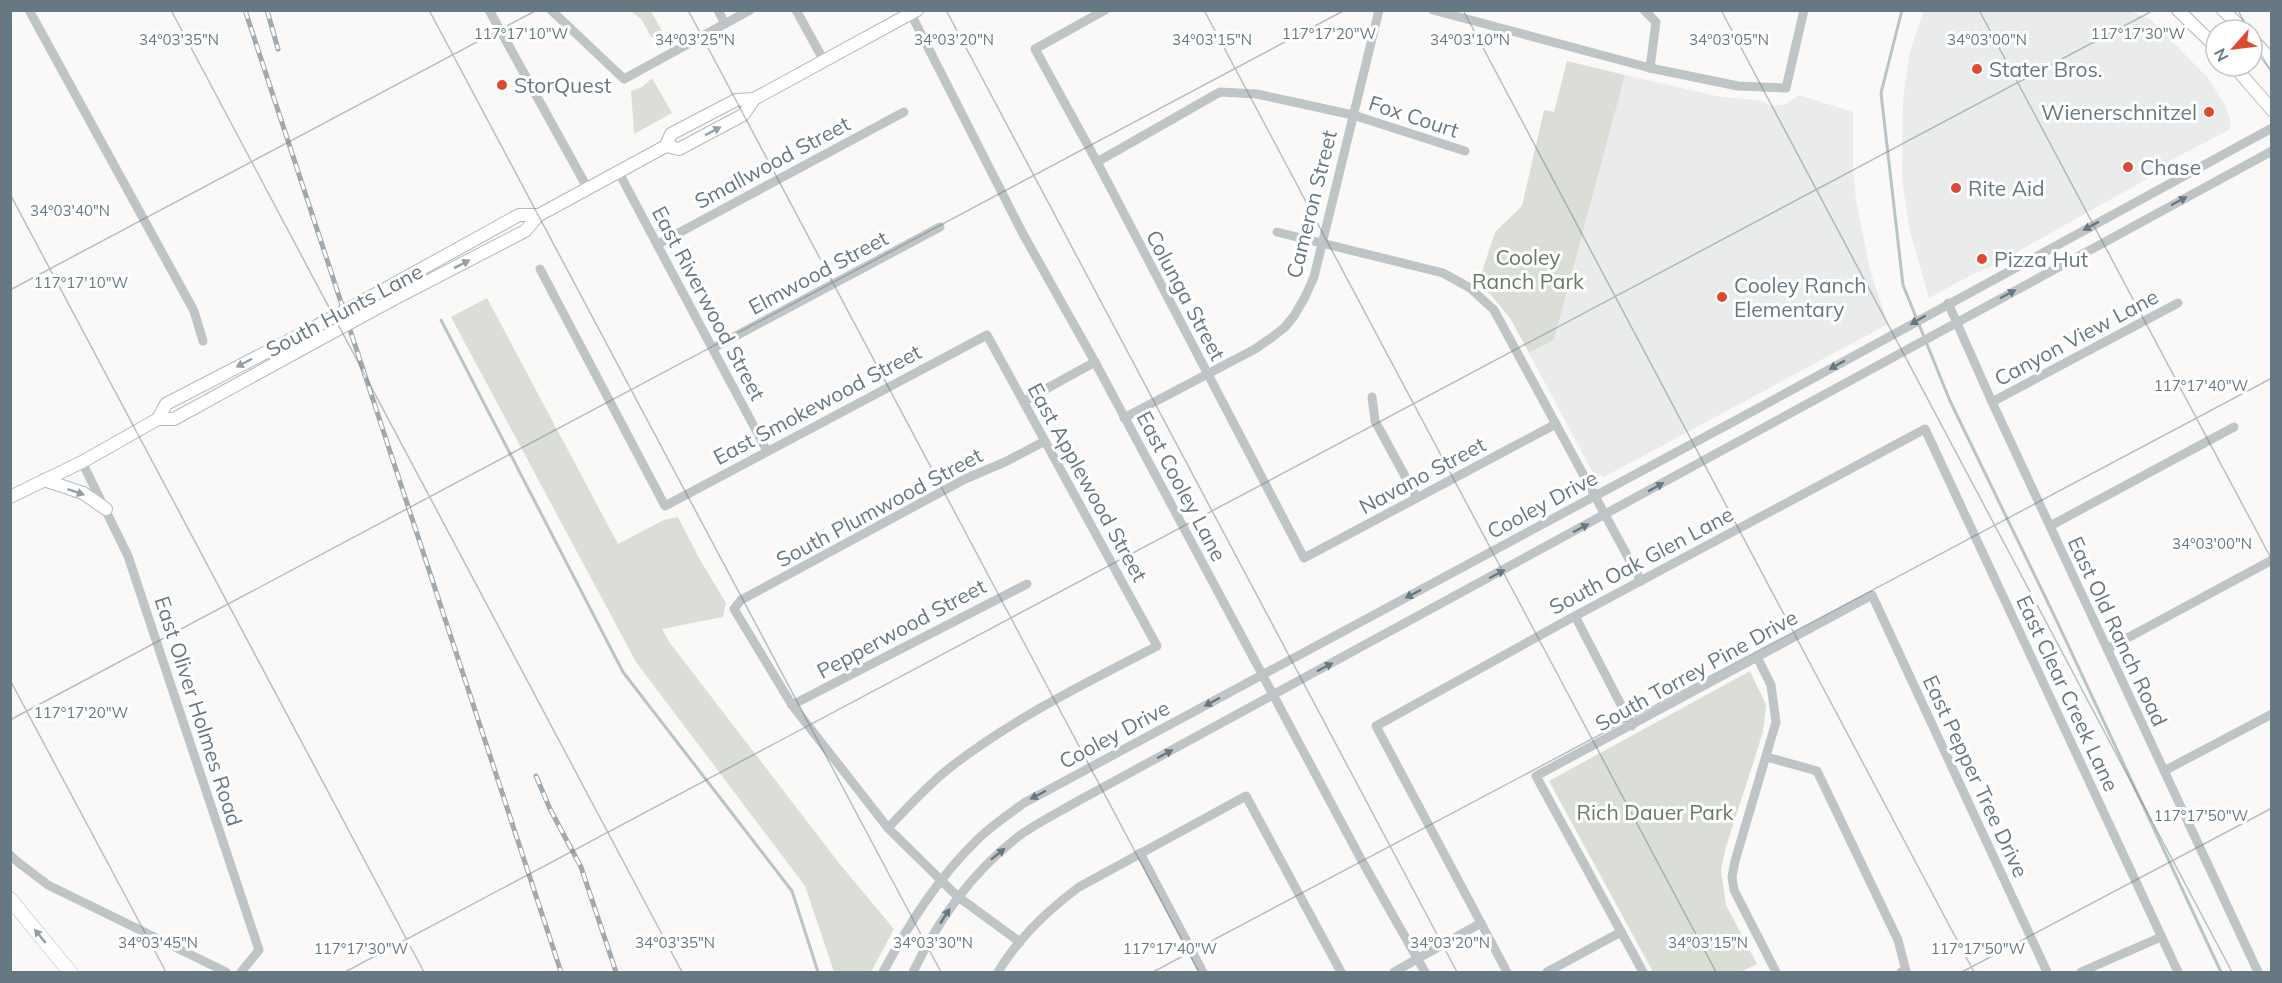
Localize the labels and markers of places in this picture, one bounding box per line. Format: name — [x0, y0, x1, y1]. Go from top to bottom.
place label: Stater Bros. — [1989, 56, 2103, 82]
marker: Stater Bros. — [1970, 62, 1984, 76]
place label: StorQuest — [514, 72, 611, 98]
marker: StorQuest — [495, 78, 509, 92]
place label: Wienerschnitzel — [2041, 99, 2197, 125]
marker: Wienerschnitzel — [2202, 105, 2216, 119]
place label: Chase — [2140, 154, 2201, 180]
marker: Chase — [2121, 160, 2135, 174]
place label: Rite Aid — [1968, 175, 2045, 201]
marker: Rite Aid — [1949, 181, 1963, 195]
place label: Pizza Hut — [1994, 246, 2088, 272]
marker: Pizza Hut — [1975, 252, 1989, 266]
place label: Cooley Ranch Elementary — [1734, 272, 1867, 322]
marker: Cooley Ranch Elementary — [1715, 290, 1729, 304]

